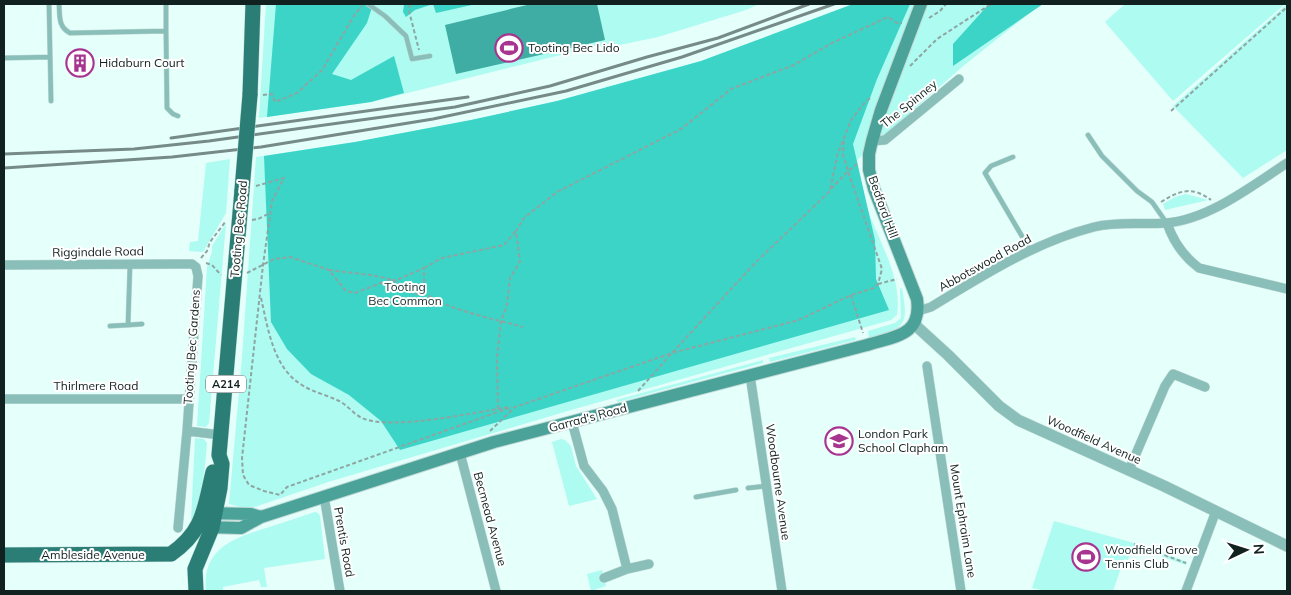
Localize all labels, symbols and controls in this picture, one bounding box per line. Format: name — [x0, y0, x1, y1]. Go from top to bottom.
sports icon: Tooting Bec Lido — [494, 33, 524, 63]
place label: Tooting Bec Lido — [528, 40, 620, 55]
building icon: Hidaburn Court — [65, 48, 95, 78]
place label: Hidaburn Court — [99, 55, 185, 70]
street label: The Spinney — [877, 76, 940, 131]
street label: Bedford Hill — [865, 174, 902, 240]
street label: Tooting Bec Road — [227, 180, 250, 278]
street label: Abbotswood Road — [936, 231, 1034, 294]
street label: Riggindale Road — [52, 243, 144, 260]
park label: Tooting Bec Common — [368, 279, 442, 308]
street label: Tooting Bec Gardens — [180, 289, 203, 405]
road number: A214 — [206, 376, 246, 392]
street label: Thirlmere Road — [54, 378, 138, 393]
street label: Garrad's Road — [547, 400, 629, 435]
street label: Woodfield Avenue — [1045, 412, 1144, 467]
street label: Woodbourne Avenue — [763, 423, 794, 541]
school or university icon: London Park School Clapham — [824, 426, 854, 456]
place label: London Park School Clapham — [858, 426, 948, 455]
street label: Mount Ephraim Lane — [947, 463, 980, 579]
street label: Becmead Avenue — [471, 470, 510, 568]
street label: Prentis Road — [331, 506, 358, 578]
north arrow — [1221, 525, 1271, 575]
sports icon: Woodfield Grove Tennis Club — [1071, 542, 1101, 572]
place label: Woodfield Grove Tennis Club — [1105, 542, 1198, 571]
text: N — [1250, 543, 1268, 555]
street label: Ambleside Avenue — [41, 547, 145, 562]

